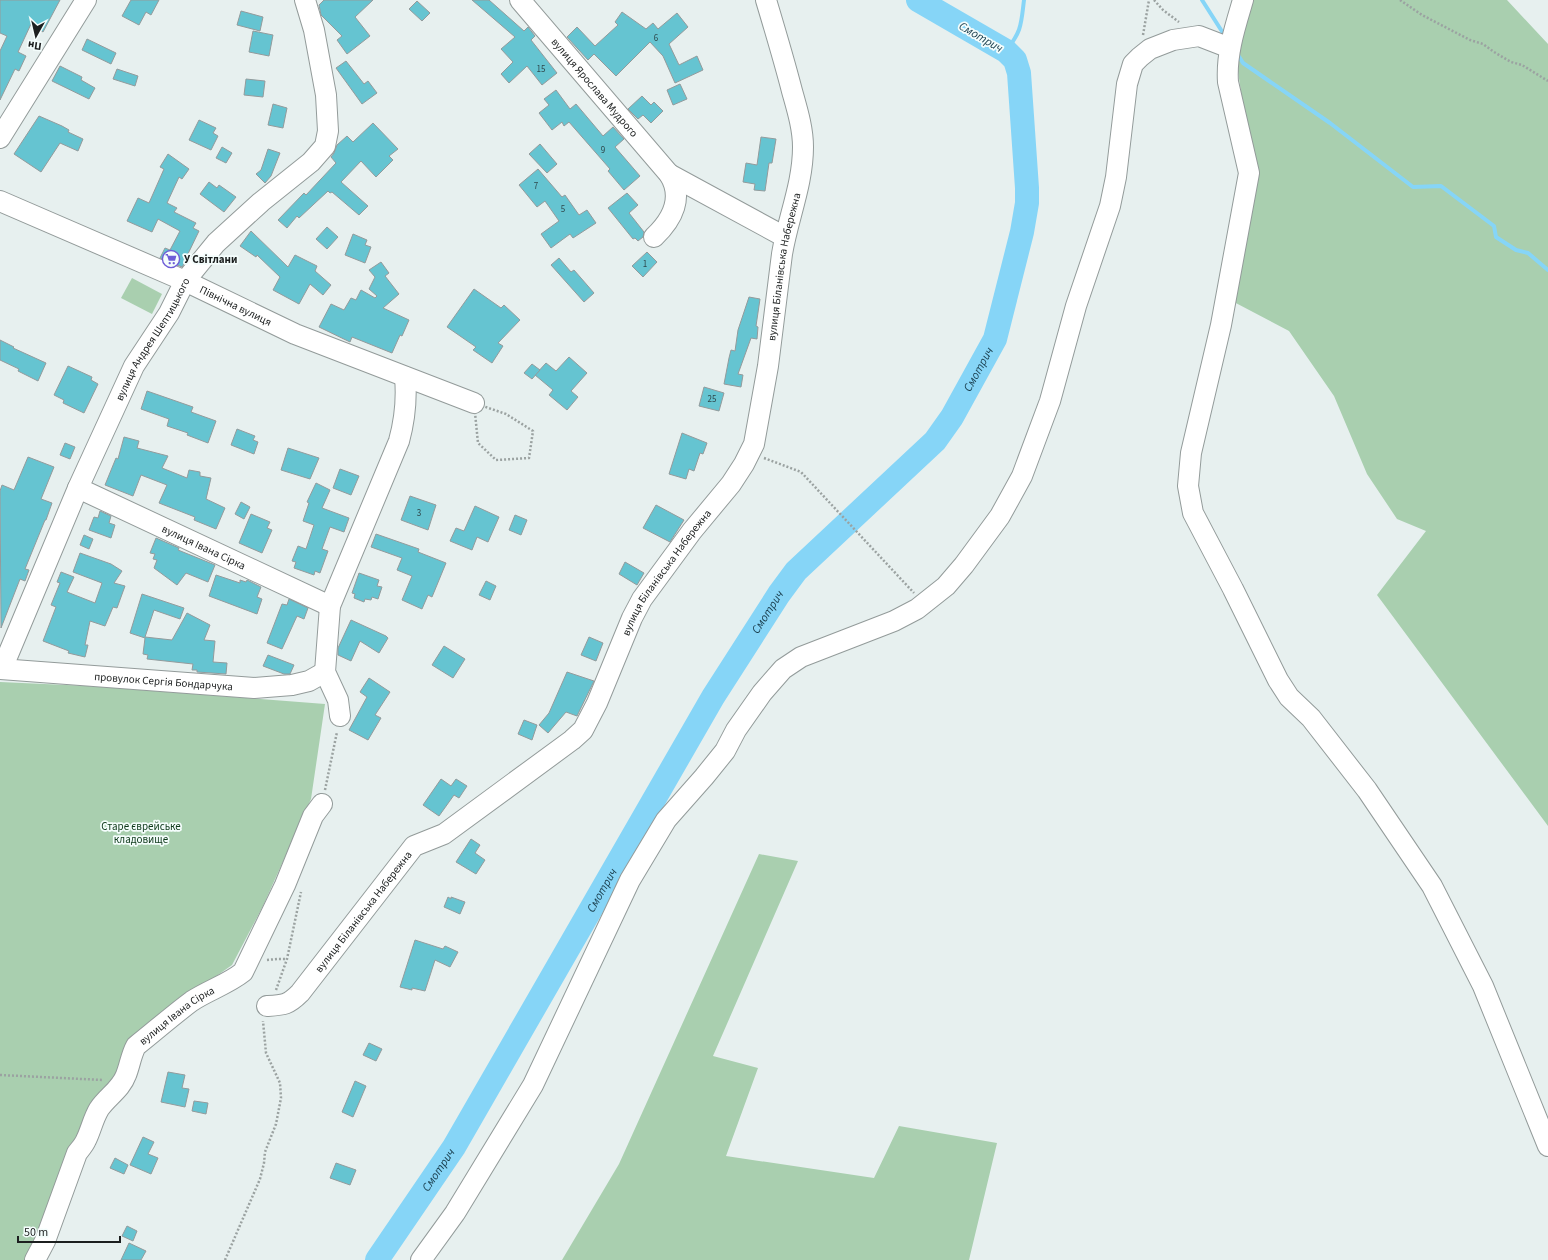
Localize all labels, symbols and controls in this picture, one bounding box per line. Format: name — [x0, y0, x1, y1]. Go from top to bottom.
north arrow — [16, 16, 56, 56]
water label: Смотрич — [956, 18, 1006, 57]
house number: 6 — [654, 32, 659, 45]
street label: вулиця Ярослава Мудрого — [548, 35, 641, 141]
text: Пн — [27, 37, 43, 54]
house number: 15 — [537, 63, 546, 76]
house number: 9 — [601, 144, 606, 157]
house number: 7 — [534, 180, 539, 193]
street label: вулиця Біланівська Набережна — [764, 191, 804, 342]
house number: 5 — [561, 203, 566, 216]
supermarket icon: У Світлани — [161, 249, 181, 269]
place label: У Світлани — [184, 252, 237, 267]
house number: 1 — [643, 258, 647, 271]
street label: вулиця Андрея Шептицького — [112, 275, 193, 403]
street label: Північна вулиця — [197, 282, 274, 330]
water label: Смотрич — [960, 344, 998, 395]
house number: 25 — [708, 393, 717, 406]
street label: вулиця Біланівська Набережна — [619, 506, 715, 638]
house number: 3 — [417, 507, 422, 520]
street label: вулиця Івана Сірка — [159, 521, 248, 573]
water label: Смотрич — [748, 587, 788, 637]
street label: провулок Сергія Бондарчука — [94, 669, 233, 694]
park label: Старе єврейське кладовище — [101, 819, 181, 847]
street label: вулиця Біланівська Набережна — [312, 848, 416, 976]
water label: Смотрич — [583, 865, 622, 916]
street label: вулиця Івана Сірка — [136, 983, 217, 1049]
water label: Смотрич — [418, 1145, 460, 1195]
scale bar — [18, 1218, 120, 1244]
text: 50 m — [24, 1224, 48, 1241]

